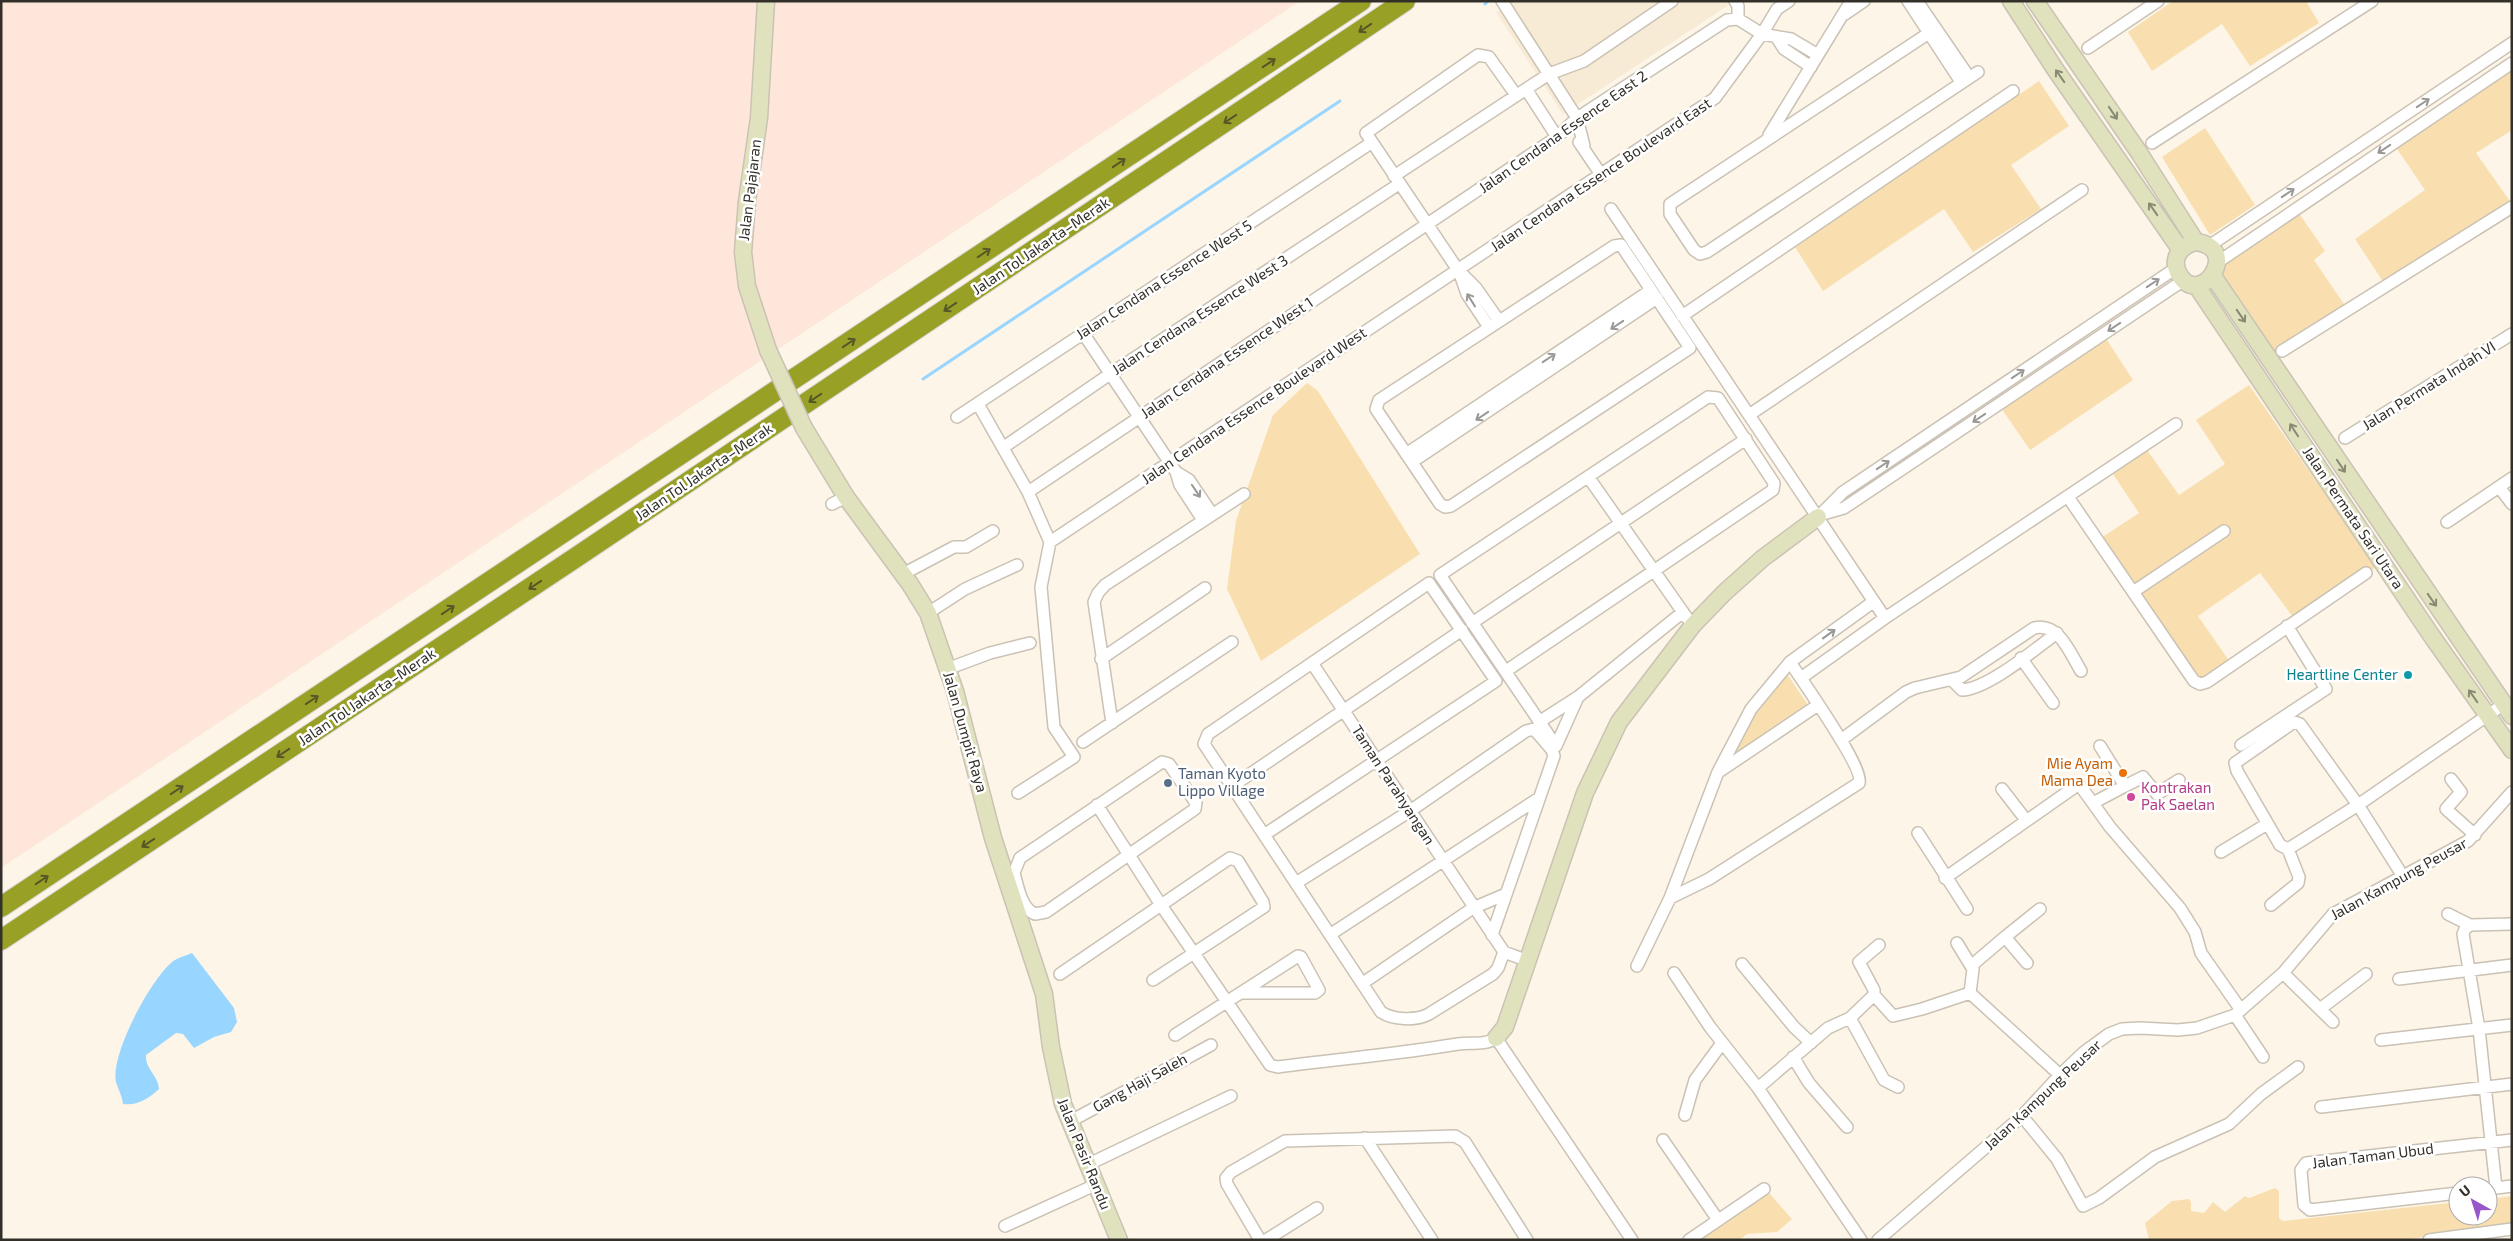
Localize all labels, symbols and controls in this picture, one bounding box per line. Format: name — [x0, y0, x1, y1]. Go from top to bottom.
one-way arrow — [1358, 23, 1372, 34]
one-way arrow — [1261, 58, 1275, 68]
street label: Jalan Cendana Essence East 2 — [1475, 66, 1650, 196]
one-way arrow — [2055, 69, 2065, 83]
street label: Jalan Cendana Essence Boulevard East — [1487, 93, 1714, 255]
one-way arrow — [2415, 98, 2429, 108]
one-way arrow — [2108, 106, 2118, 120]
one-way arrow — [1223, 114, 1237, 124]
street label: Jalan Pajajaran — [734, 138, 765, 242]
one-way arrow — [2378, 144, 2392, 154]
one-way arrow — [1112, 158, 1126, 168]
one-way arrow — [2281, 188, 2295, 198]
street label: Jalan Tol Jakarta–Merak — [968, 192, 1113, 298]
one-way arrow — [2148, 202, 2158, 216]
street label: Jalan Cendana Essence West 5 — [1072, 215, 1255, 343]
one-way arrow — [977, 248, 991, 258]
street label: Jalan Cendana Essence West 3 — [1108, 250, 1291, 378]
one-way arrow — [2146, 278, 2160, 288]
street label: Jalan Cendana Essence West 1 — [1137, 293, 1316, 422]
one-way arrow — [1466, 293, 1476, 307]
one-way arrow — [943, 302, 957, 312]
one-way arrow — [2236, 309, 2246, 323]
one-way arrow — [1610, 320, 1624, 330]
one-way arrow — [2107, 322, 2121, 332]
street label: Jalan Cendana Essence Boulevard West — [1138, 323, 1370, 487]
street label: Jalan Permata Indah VI — [2358, 337, 2498, 434]
one-way arrow — [841, 338, 855, 348]
one-way arrow — [1541, 353, 1555, 363]
one-way arrow — [2011, 369, 2025, 379]
one-way arrow — [808, 393, 822, 403]
one-way arrow — [1475, 411, 1489, 421]
one-way arrow — [1972, 413, 1986, 423]
street label: Jalan Tol Jakarta–Merak — [631, 418, 776, 524]
one-way arrow — [2289, 424, 2299, 438]
street label: Jalan Permata Sari Utara — [2300, 443, 2408, 592]
one-way arrow — [1876, 459, 1890, 469]
one-way arrow — [2335, 459, 2346, 473]
one-way arrow — [1191, 484, 1201, 498]
one-way arrow — [528, 580, 542, 591]
one-way arrow — [2427, 593, 2437, 607]
one-way arrow — [440, 605, 454, 615]
one-way arrow — [1822, 628, 1835, 639]
street label: Jalan Tol Jakarta–Merak — [294, 643, 439, 749]
place label: Heartline Center — [2287, 665, 2398, 683]
street label: Jalan Dumpit Raya — [940, 669, 992, 794]
marker: Heartline Center — [2402, 669, 2414, 681]
one-way arrow — [2468, 689, 2478, 703]
one-way arrow — [305, 695, 319, 705]
street label: Taman Parahyangan — [1348, 721, 1439, 848]
one-way arrow — [276, 748, 290, 758]
place label: Mie Ayam Mama Dea — [2041, 754, 2113, 789]
place label: Taman Kyoto Lippo Village — [1178, 764, 1266, 799]
marker: Mie Ayam Mama Dea — [2117, 767, 2129, 779]
marker: Taman Kyoto Lippo Village — [1162, 777, 1174, 789]
place label: Kontrakan Pak Saelan — [2141, 778, 2215, 813]
one-way arrow — [170, 785, 184, 796]
marker: Kontrakan Pak Saelan — [2125, 791, 2137, 803]
street label: Jalan Kampung Peusar — [2327, 833, 2470, 923]
one-way arrow — [141, 838, 155, 848]
one-way arrow — [35, 875, 49, 886]
street label: Jalan Kampung Peusar — [1980, 1035, 2104, 1153]
street label: Gang Haji Saleh — [1089, 1049, 1190, 1116]
street label: Jalan Pasir Randu — [1054, 1095, 1116, 1212]
street label: Jalan Taman Ubud — [2311, 1139, 2435, 1171]
north arrow — [2448, 1176, 2498, 1226]
text: U — [2455, 1181, 2474, 1200]

